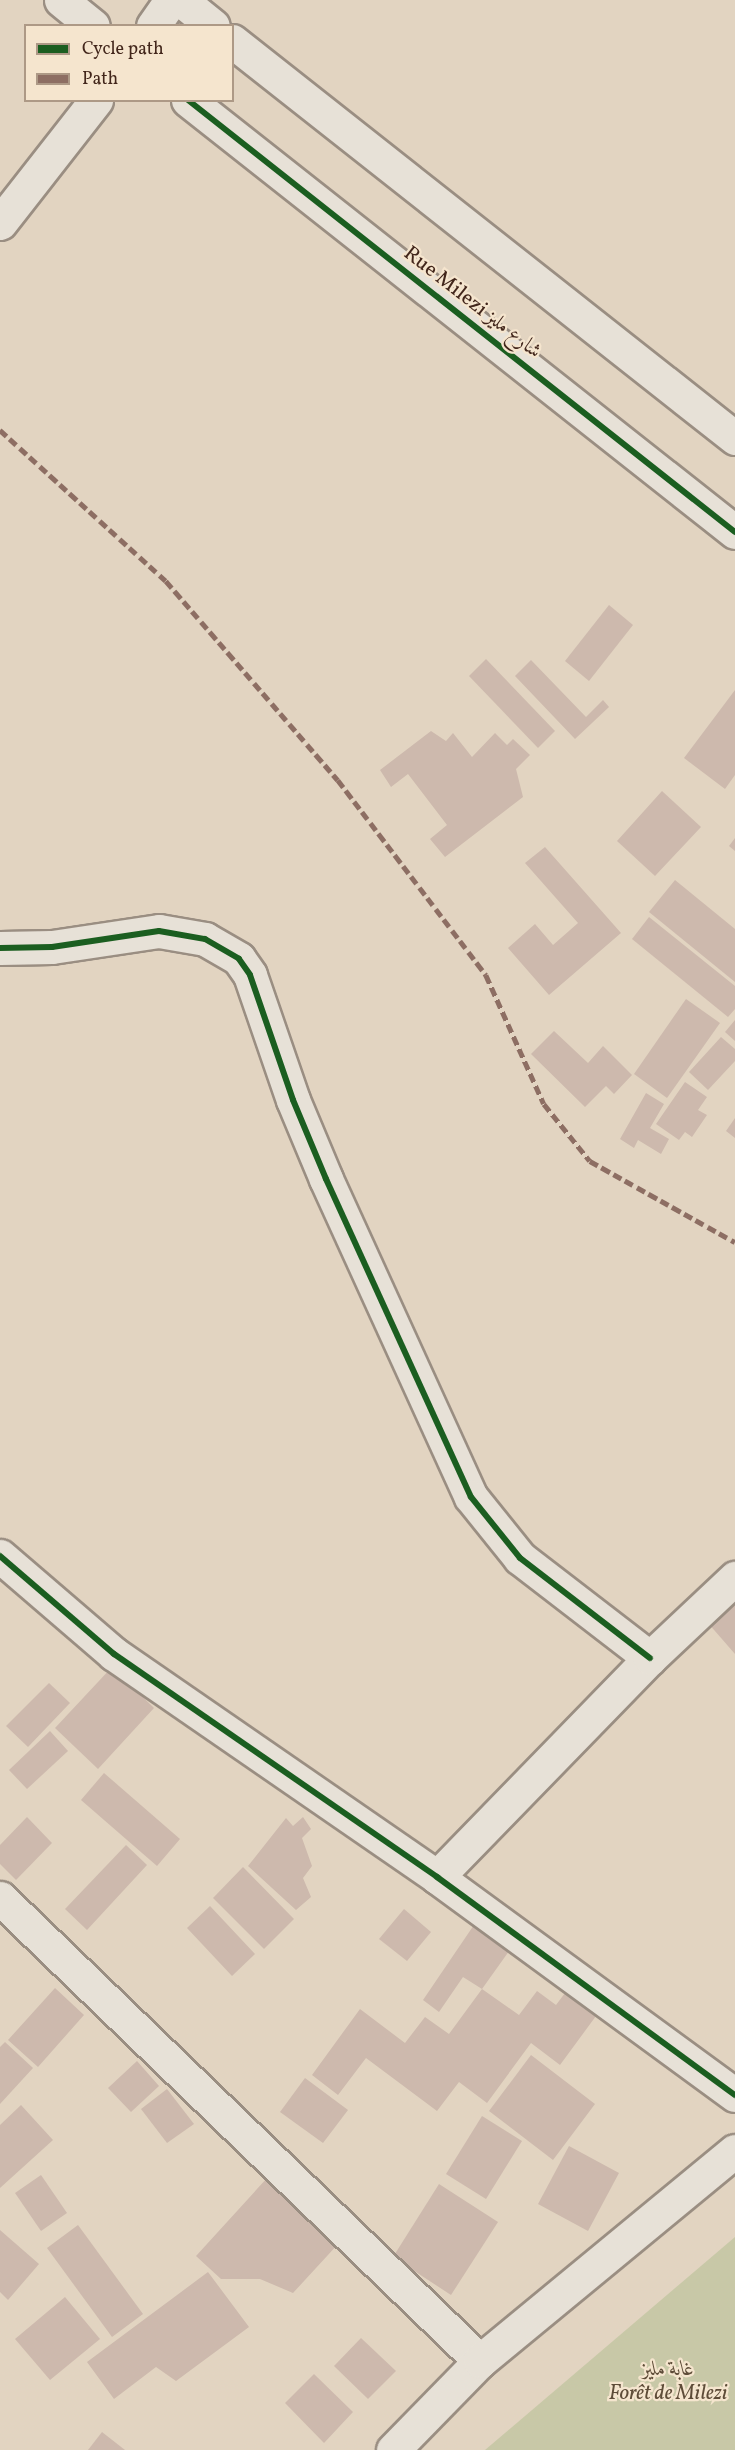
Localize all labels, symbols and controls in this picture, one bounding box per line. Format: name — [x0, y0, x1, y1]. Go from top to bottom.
legend — [24, 24, 234, 102]
text: Cycle path — [82, 37, 164, 62]
text: Path — [82, 67, 118, 92]
street label: Rue Milezi شارع مليز — [398, 241, 546, 365]
park label: غابة مليز Forêt de Milezi — [609, 2357, 727, 2407]

